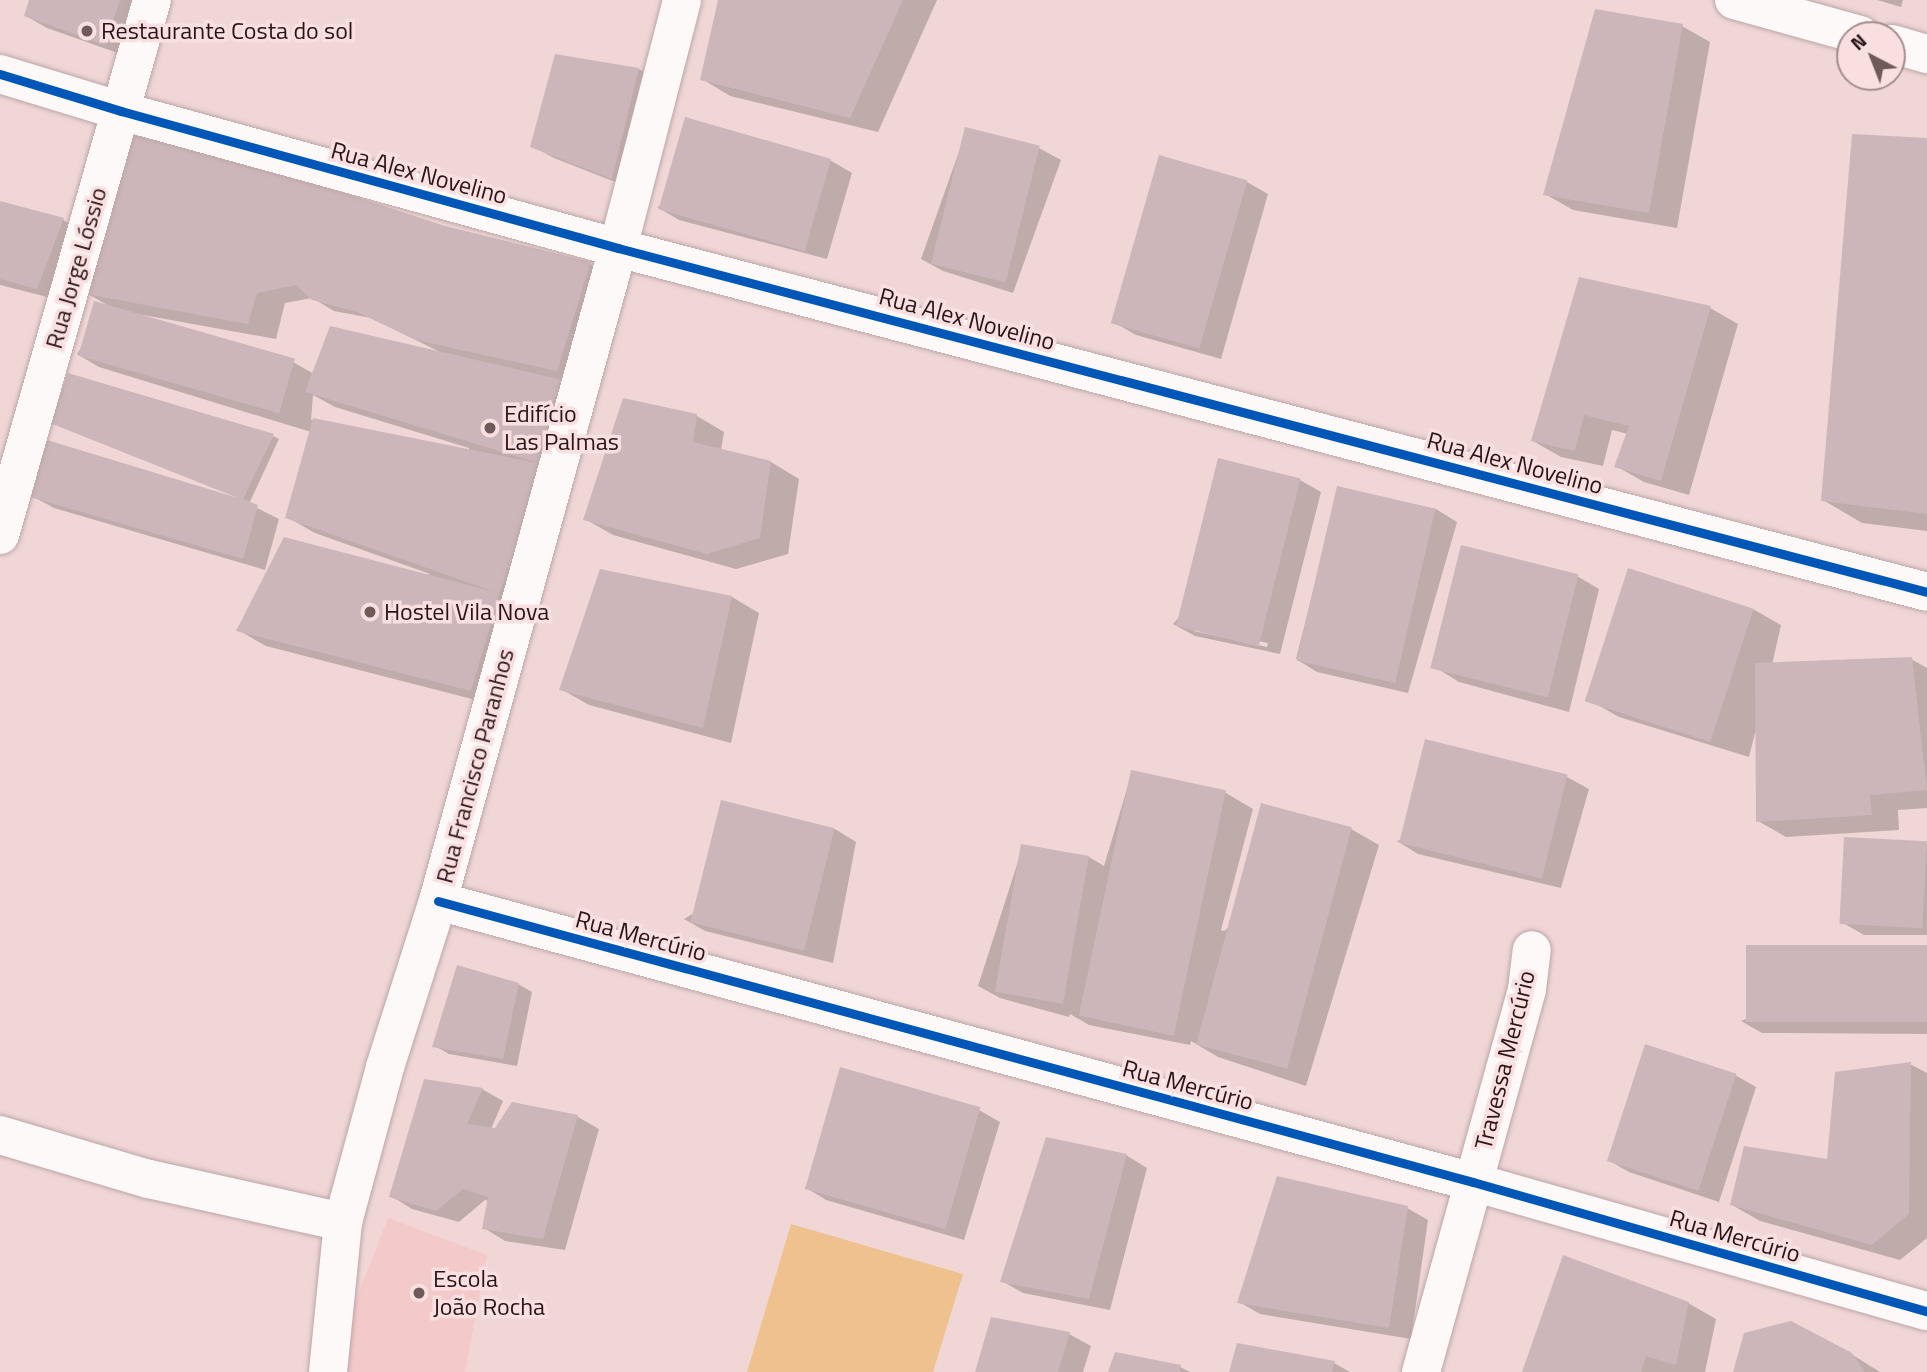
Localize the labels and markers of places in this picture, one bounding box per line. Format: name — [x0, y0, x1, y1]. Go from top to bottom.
place label: Restaurante Costa do sol — [101, 17, 353, 45]
marker: Restaurante Costa do sol — [79, 23, 95, 39]
place label: Edifício Las Palmas — [504, 400, 619, 456]
marker: Edifício Las Palmas — [482, 420, 498, 436]
place label: Hostel Vila Nova — [384, 598, 549, 626]
marker: Hostel Vila Nova — [362, 604, 378, 620]
place label: Escola João Rocha — [433, 1265, 545, 1321]
marker: Escola João Rocha — [411, 1285, 427, 1301]

